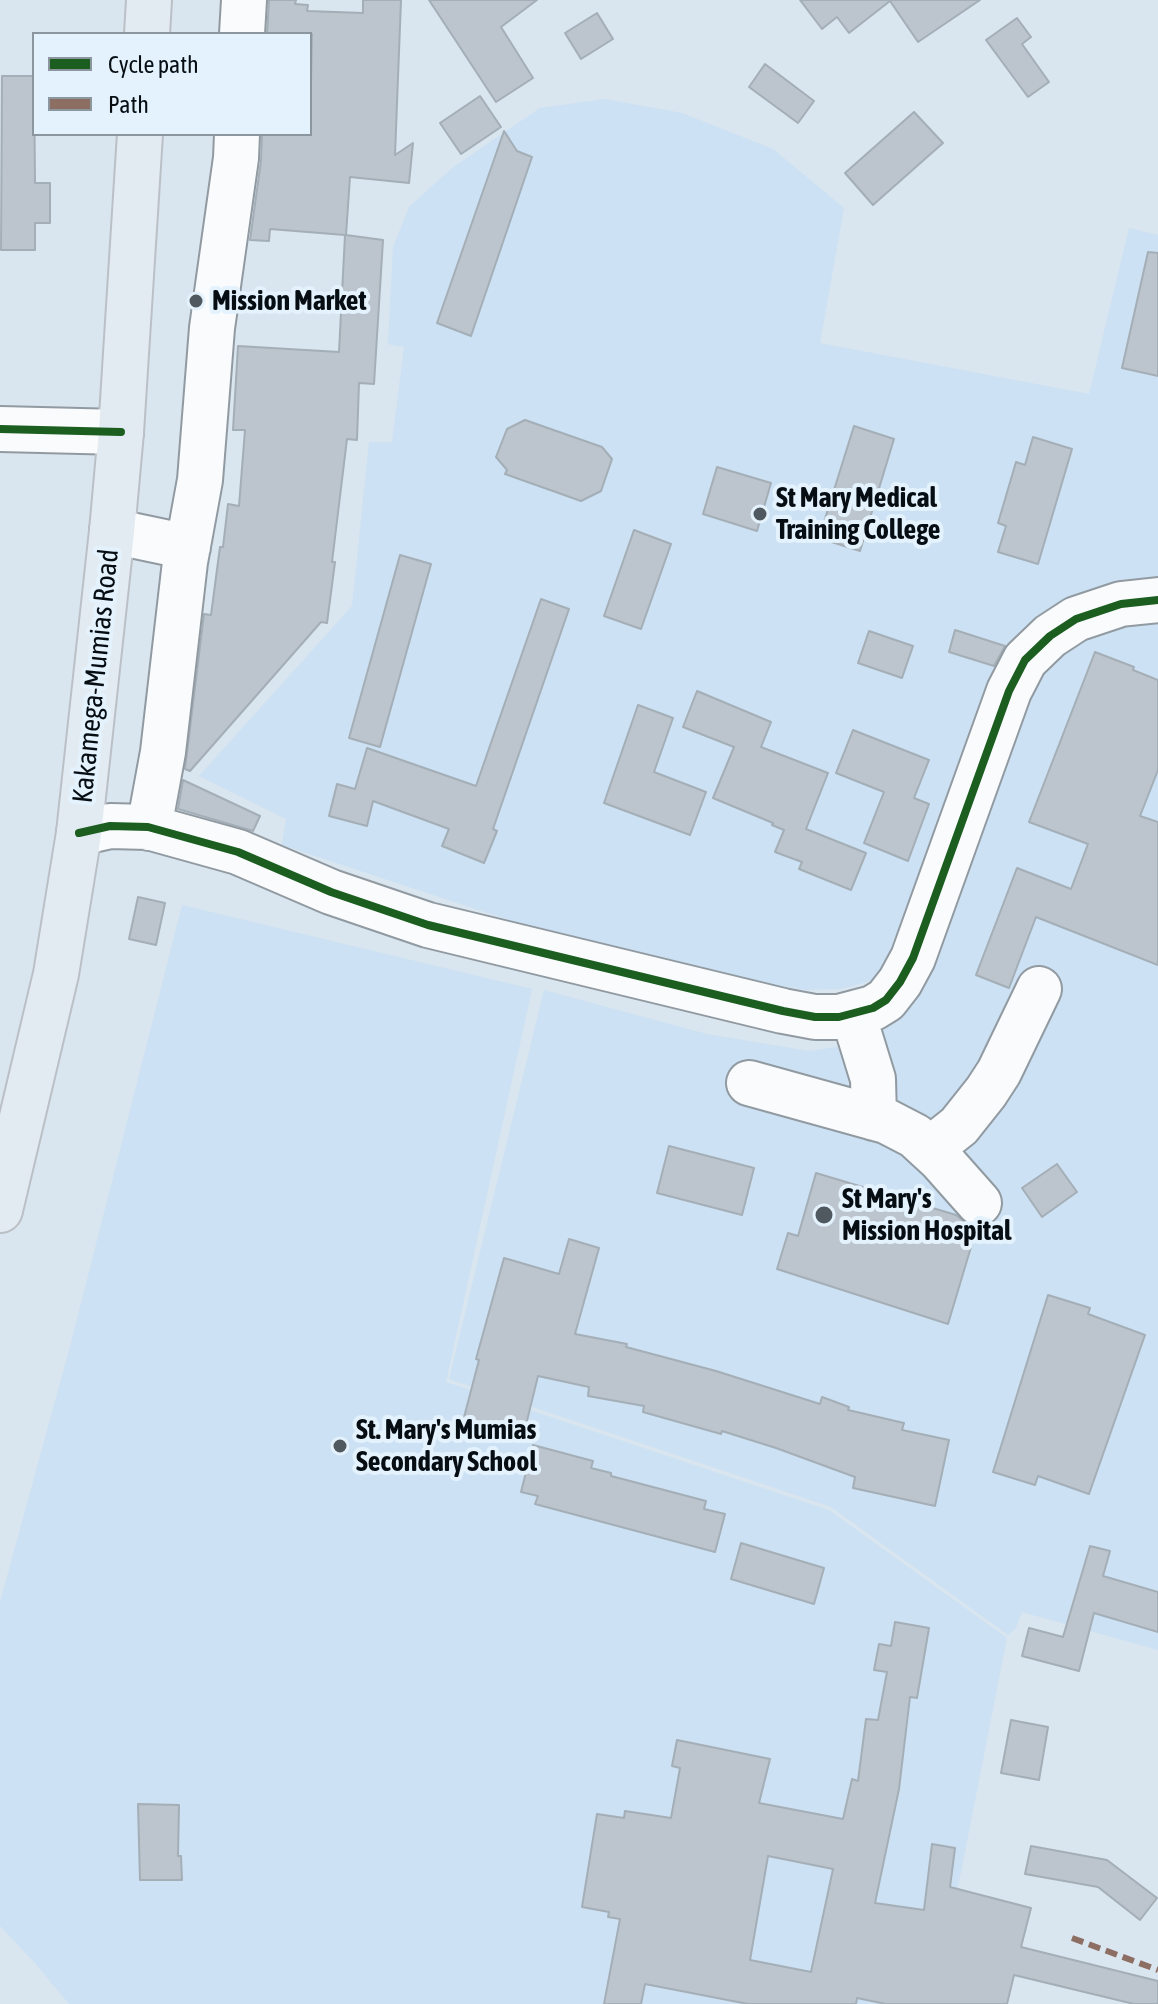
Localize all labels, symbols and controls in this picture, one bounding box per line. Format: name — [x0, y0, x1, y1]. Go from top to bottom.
legend — [32, 32, 312, 136]
text: Cycle path — [108, 51, 199, 78]
text: Path — [108, 91, 149, 118]
place label: Mission Market — [212, 284, 367, 318]
marker: Mission Market — [187, 292, 205, 310]
place label: St Mary Medical Training College — [776, 481, 940, 547]
marker: St Mary Medical Training College — [751, 505, 769, 523]
street label: Kakamega-Mumias Road — [66, 547, 126, 805]
place label: St Mary's Mission Hospital — [842, 1182, 1012, 1248]
marker: St Mary's Mission Hospital — [813, 1204, 835, 1226]
place label: St. Mary's Mumias Secondary School — [356, 1413, 537, 1479]
marker: St. Mary's Mumias Secondary School — [331, 1437, 349, 1455]

